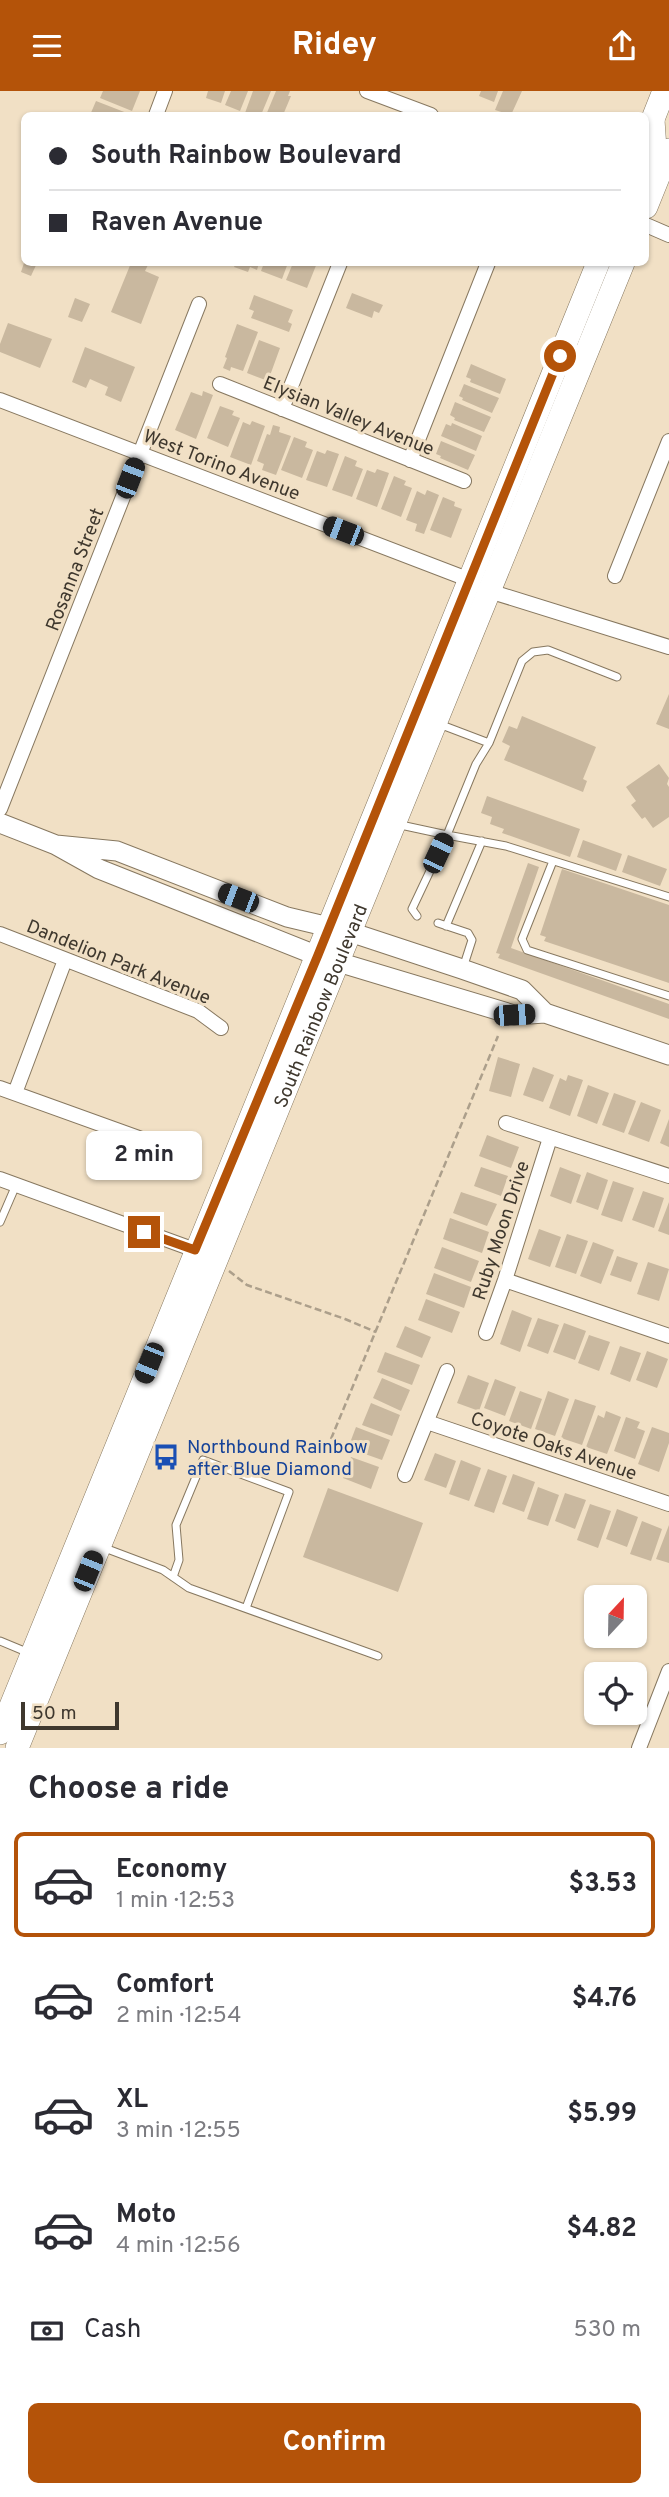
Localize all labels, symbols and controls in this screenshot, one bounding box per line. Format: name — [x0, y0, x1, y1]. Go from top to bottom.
text: Ridey — [292, 26, 377, 66]
icon: menu — [28, 27, 66, 65]
icon: share — [603, 27, 641, 65]
text: South Rainbow Boulevard — [91, 140, 402, 173]
text: Raven Avenue — [91, 207, 263, 240]
route start — [544, 340, 576, 372]
street label: Elysian Valley Avenue — [259, 372, 437, 462]
street label: West Torino Avenue — [139, 425, 303, 507]
car — [113, 455, 148, 501]
street label: Rosanna Street — [41, 505, 110, 635]
car — [320, 514, 367, 548]
car — [420, 830, 457, 876]
car — [215, 881, 262, 915]
street label: South Rainbow Boulevard — [270, 901, 374, 1112]
street label: Dandelion Park Avenue — [23, 915, 214, 1011]
car — [493, 1003, 536, 1027]
callout: 2 min — [86, 1131, 202, 1179]
text: 2 min — [114, 1141, 174, 1170]
street label: Ruby Moon Drive — [468, 1158, 536, 1303]
route end — [128, 1216, 160, 1248]
car — [132, 1340, 167, 1386]
street label: Coyote Oaks Avenue — [467, 1407, 640, 1487]
place label: Northbound Rainbow after Blue Diamond — [187, 1436, 368, 1482]
bus stop icon: Northbound Rainbow after Blue Diamond — [151, 1442, 181, 1472]
car — [71, 1548, 106, 1594]
north arrow — [584, 1585, 648, 1649]
map controls — [584, 1585, 647, 1725]
button: locate — [584, 1662, 647, 1725]
scale bar — [21, 1699, 119, 1731]
text: 50 m — [32, 1702, 77, 1726]
text: Choose a ride — [28, 1770, 229, 1810]
icon: car — [32, 1853, 95, 1916]
text: Economy — [116, 1854, 227, 1887]
text: $3.53 — [569, 1868, 637, 1901]
text: 1 min · 12:53 — [116, 1887, 235, 1916]
icon: car — [32, 1968, 95, 2031]
text: Comfort — [116, 1969, 214, 2002]
text: $4.76 — [572, 1983, 637, 2016]
text: 2 min · 12:54 — [116, 2002, 241, 2031]
icon: car — [32, 2083, 95, 2146]
text: XL — [116, 2084, 148, 2117]
text: $5.99 — [567, 2098, 637, 2131]
text: 3 min · 12:55 — [116, 2117, 241, 2146]
icon: car — [32, 2198, 95, 2261]
text: Moto — [116, 2199, 176, 2232]
text: $4.82 — [567, 2213, 637, 2246]
text: 4 min · 12:56 — [116, 2232, 241, 2261]
icon: cash — [28, 2312, 66, 2350]
text: Cash — [84, 2314, 141, 2347]
text: 530 m — [573, 2316, 641, 2345]
button: Confirm — [28, 2403, 641, 2483]

